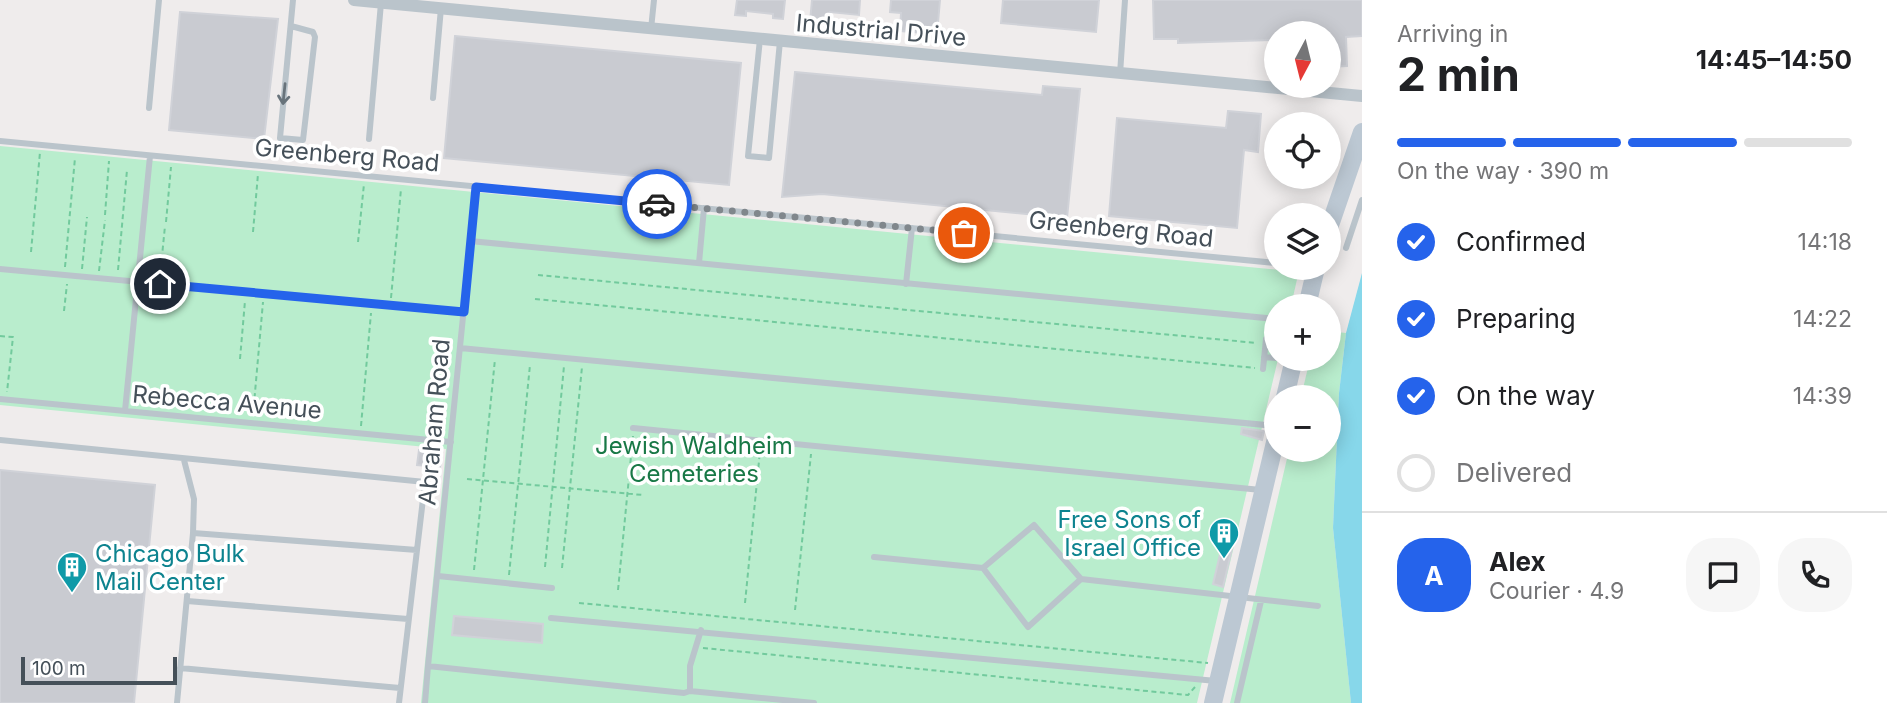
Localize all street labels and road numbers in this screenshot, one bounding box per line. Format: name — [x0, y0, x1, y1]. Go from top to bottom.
street label: Industrial Drive — [795, 8, 967, 52]
street label: Greenberg Road — [253, 132, 441, 178]
street label: Greenberg Road — [1027, 205, 1215, 253]
street label: Abraham Road — [412, 337, 456, 507]
street label: Rebecca Avenue — [131, 379, 323, 425]

